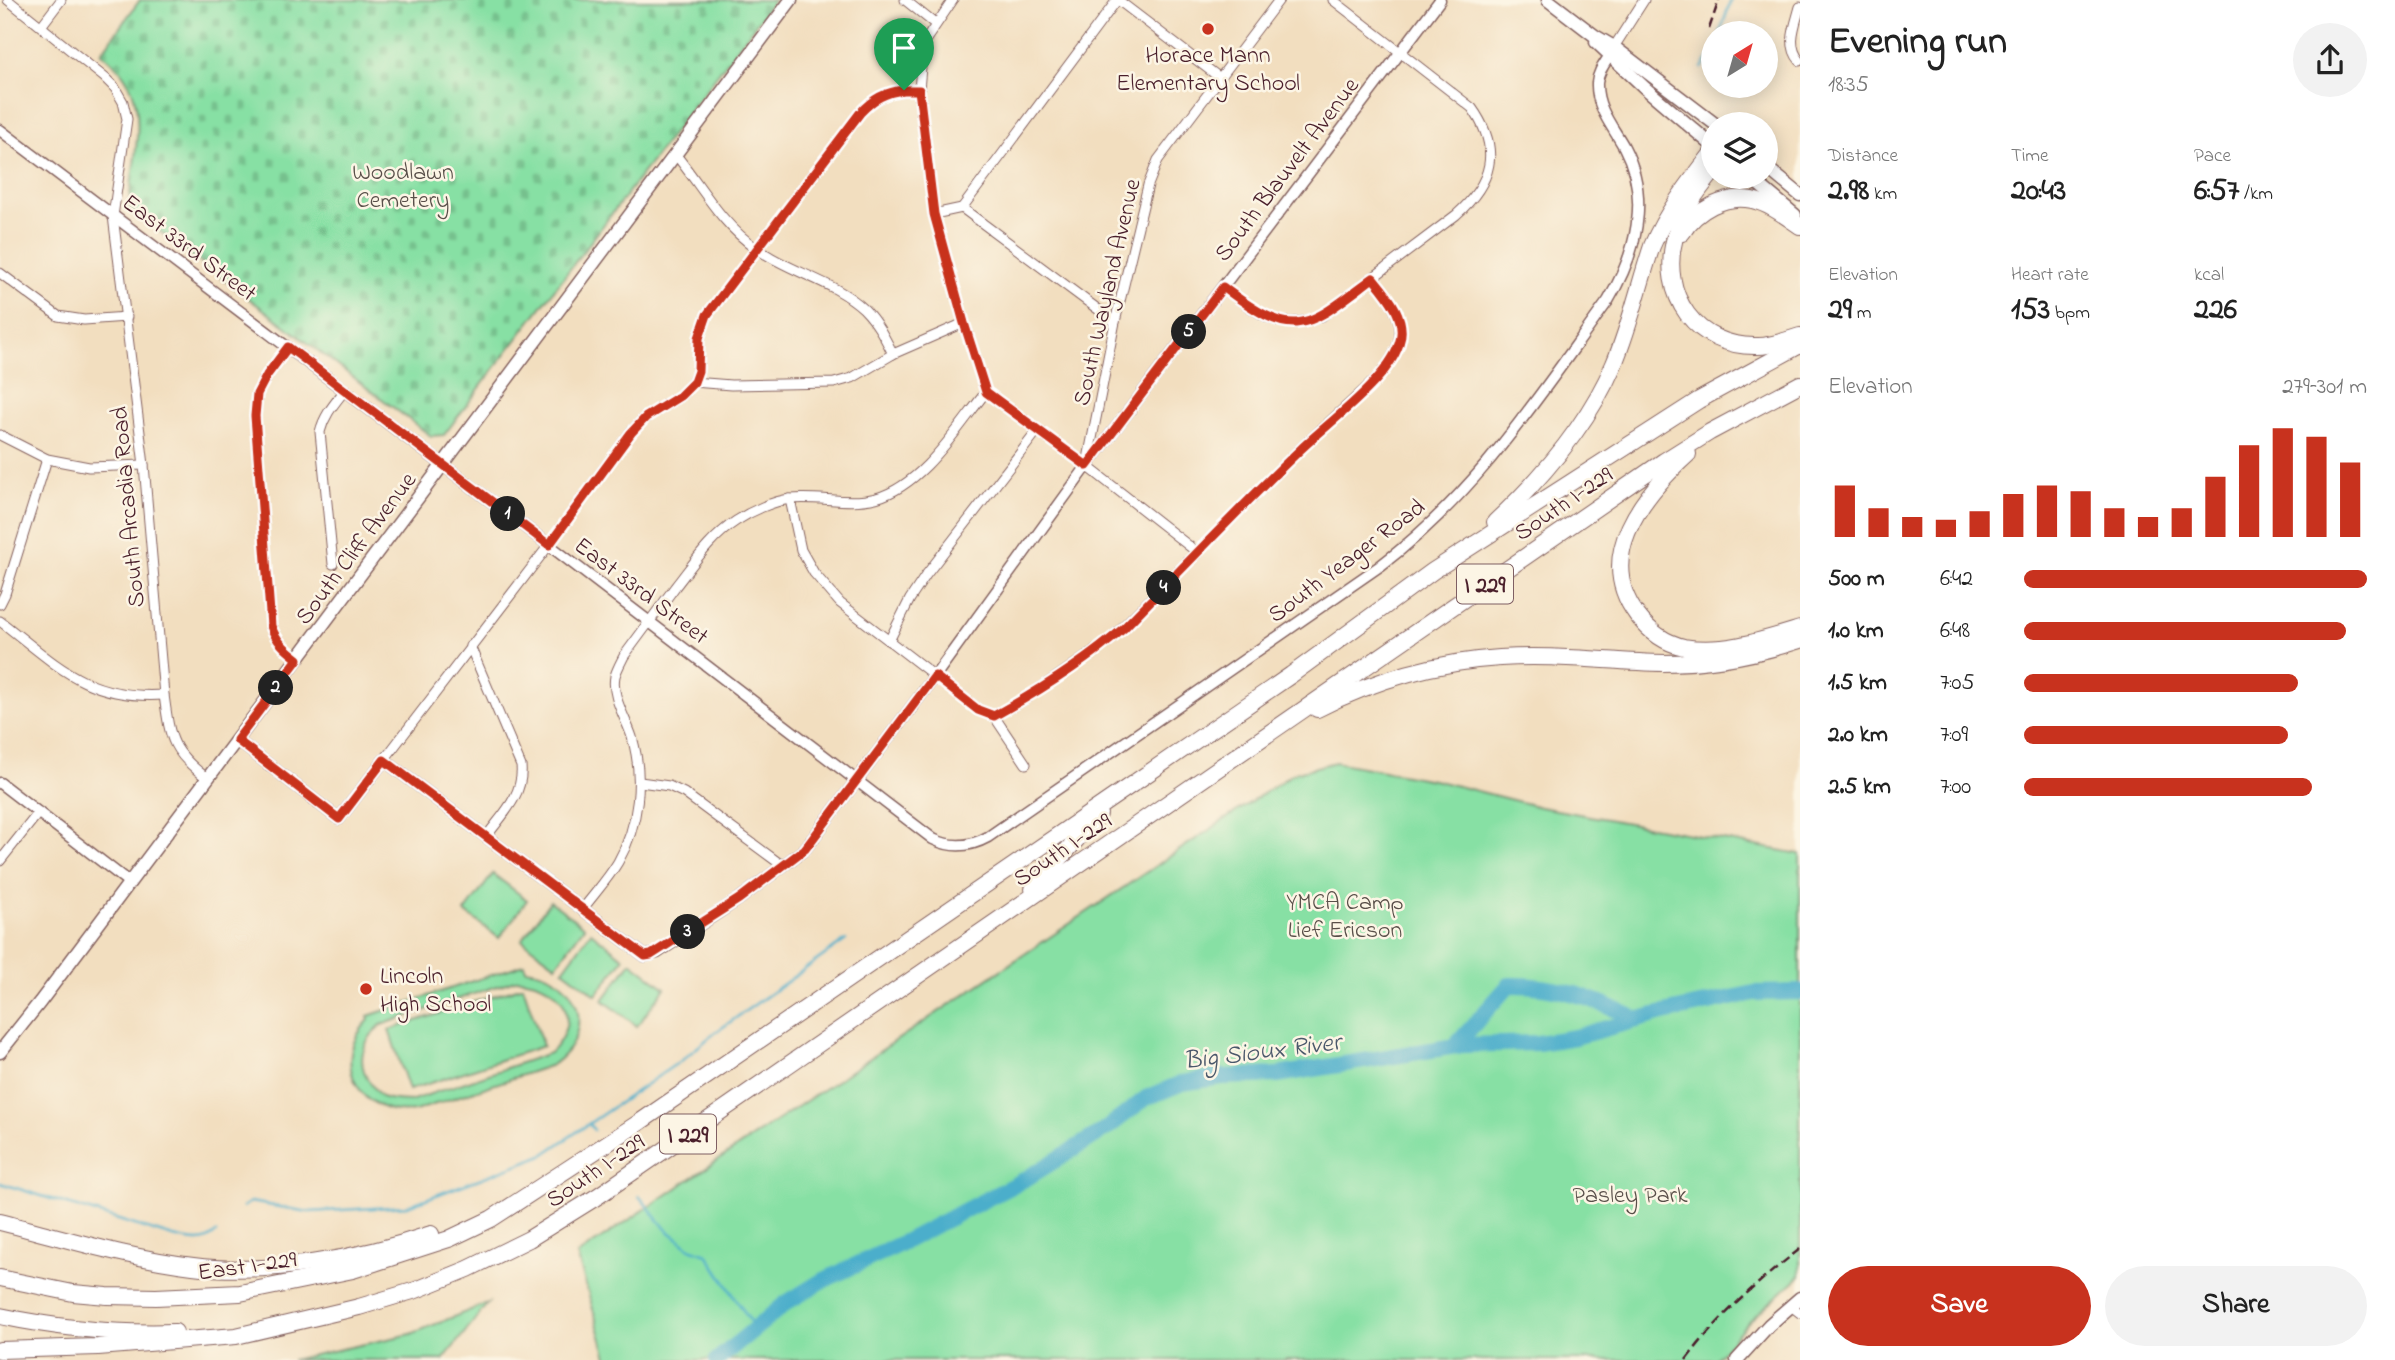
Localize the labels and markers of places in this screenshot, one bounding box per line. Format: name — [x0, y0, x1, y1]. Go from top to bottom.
pin — [874, 18, 934, 90]
marker: Horace Mann Elementary School — [1200, 21, 1216, 37]
place label: Horace Mann Elementary School — [1116, 39, 1300, 103]
pin: 5 — [1172, 314, 1206, 350]
pin: 1 — [490, 496, 526, 532]
pin: 4 — [1146, 570, 1182, 606]
pin: 2 — [258, 670, 294, 706]
pin: 3 — [670, 914, 706, 950]
place label: Lincoln High School — [380, 960, 491, 1023]
marker: Lincoln High School — [358, 981, 374, 997]

